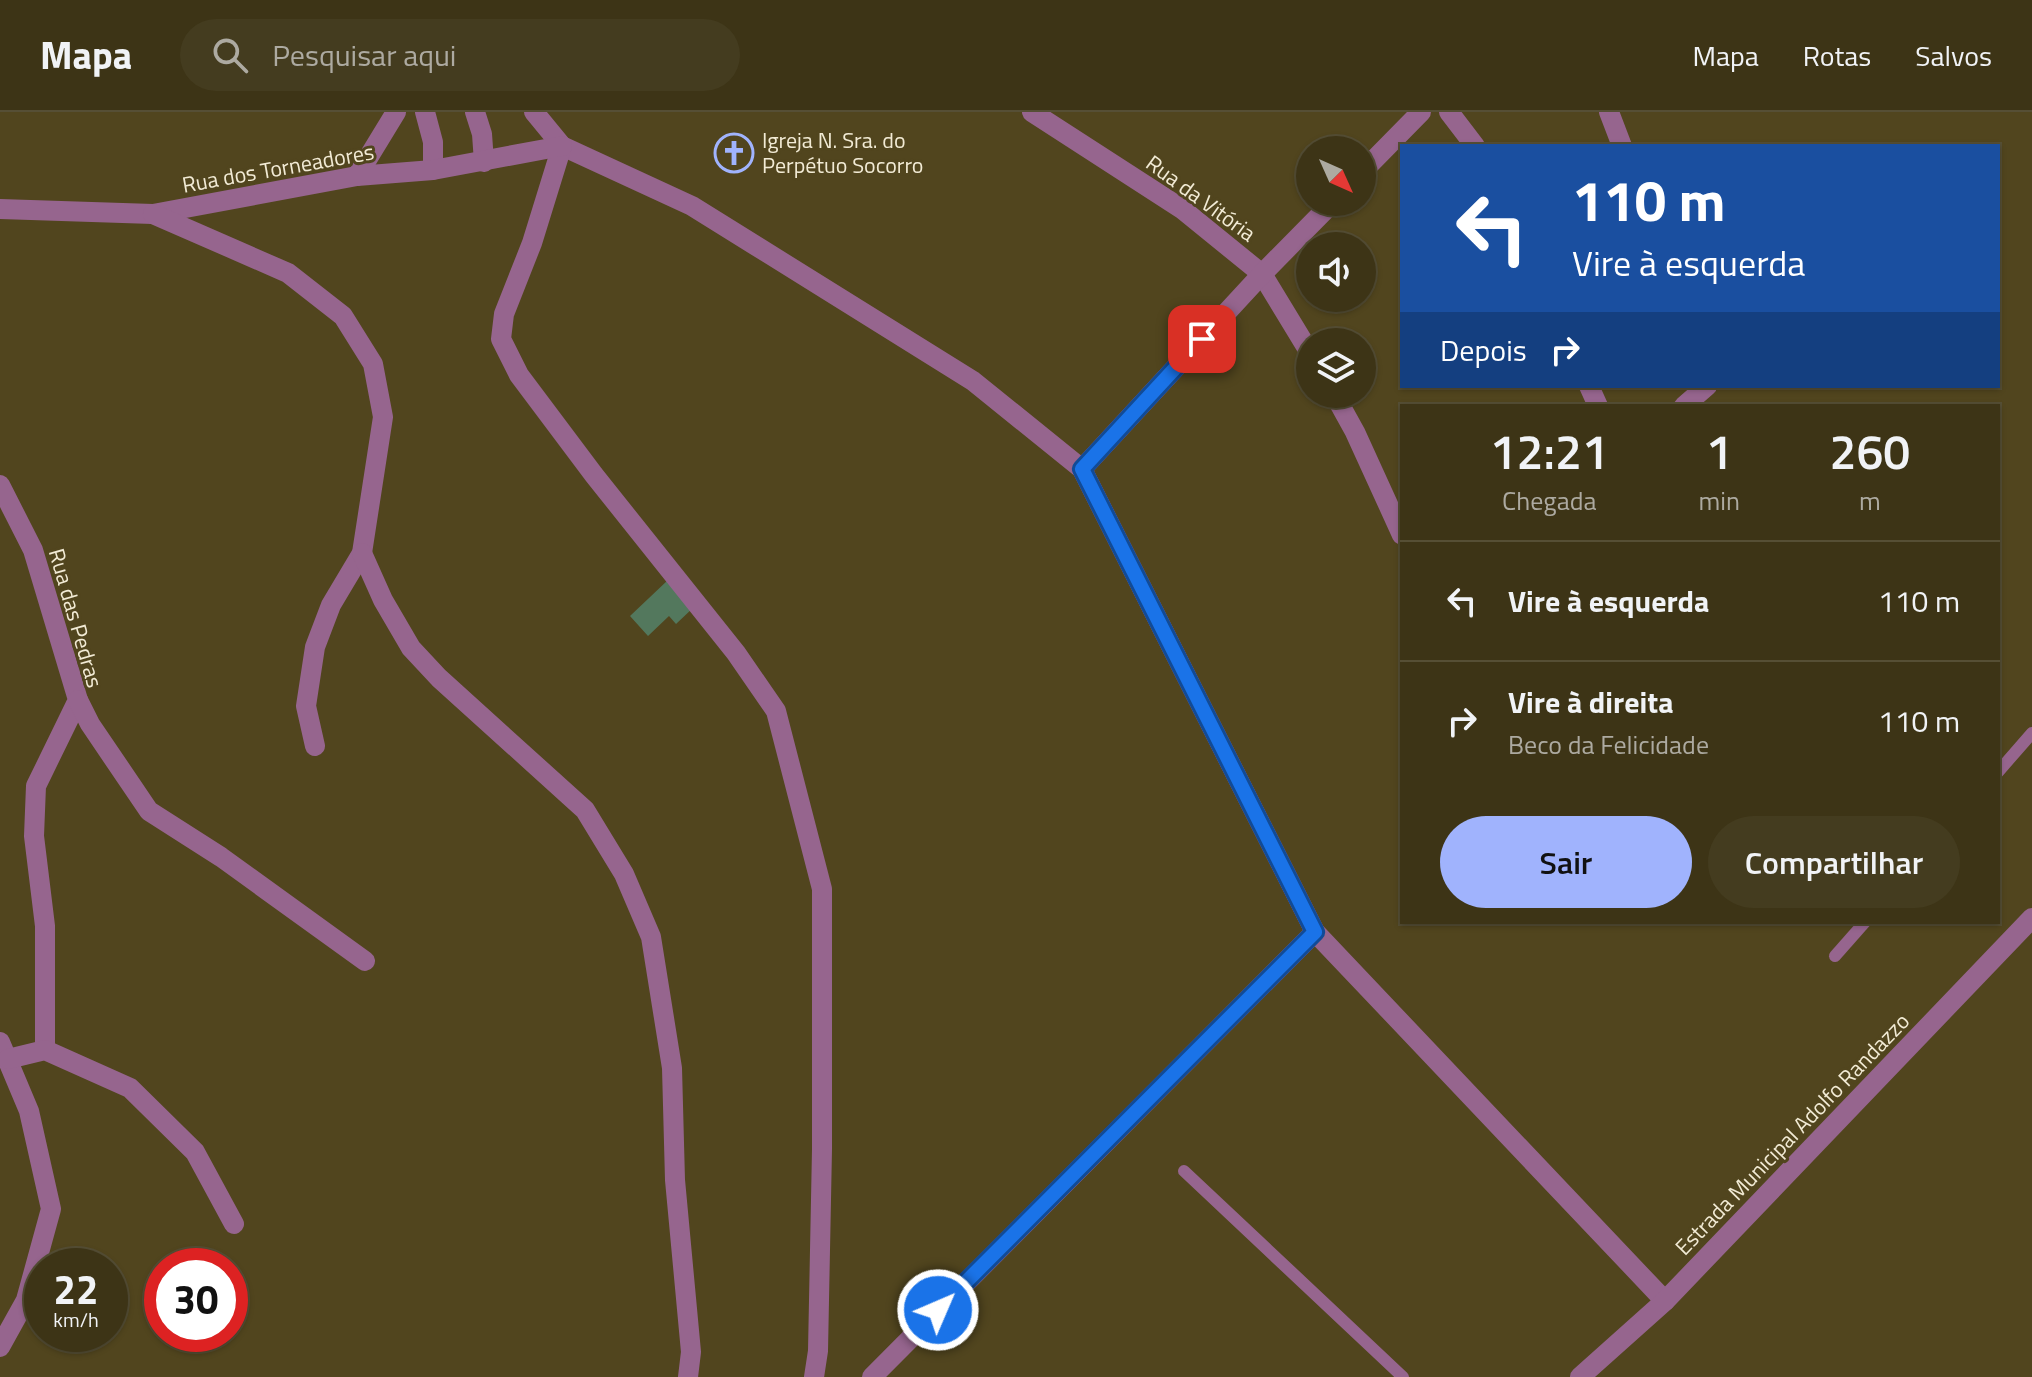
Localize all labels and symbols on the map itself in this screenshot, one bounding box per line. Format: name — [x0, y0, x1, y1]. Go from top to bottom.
place label: Igreja N. Sra. do Perpétuo Socorro — [762, 123, 923, 182]
church icon: Igreja N. Sra. do Perpétuo Socorro — [713, 132, 755, 174]
street label: Rua dos Torneadores — [179, 134, 377, 202]
north arrow — [1296, 136, 1376, 216]
street label: Rua da Vitória — [1139, 146, 1263, 250]
pin — [1168, 305, 1236, 373]
street label: Rua das Pedras — [40, 544, 112, 692]
street label: Estrada Municipal Adolfo Randazzo — [1667, 1005, 1917, 1263]
speed limit sign: 30 — [144, 1248, 248, 1352]
position arrow — [896, 1268, 980, 1352]

